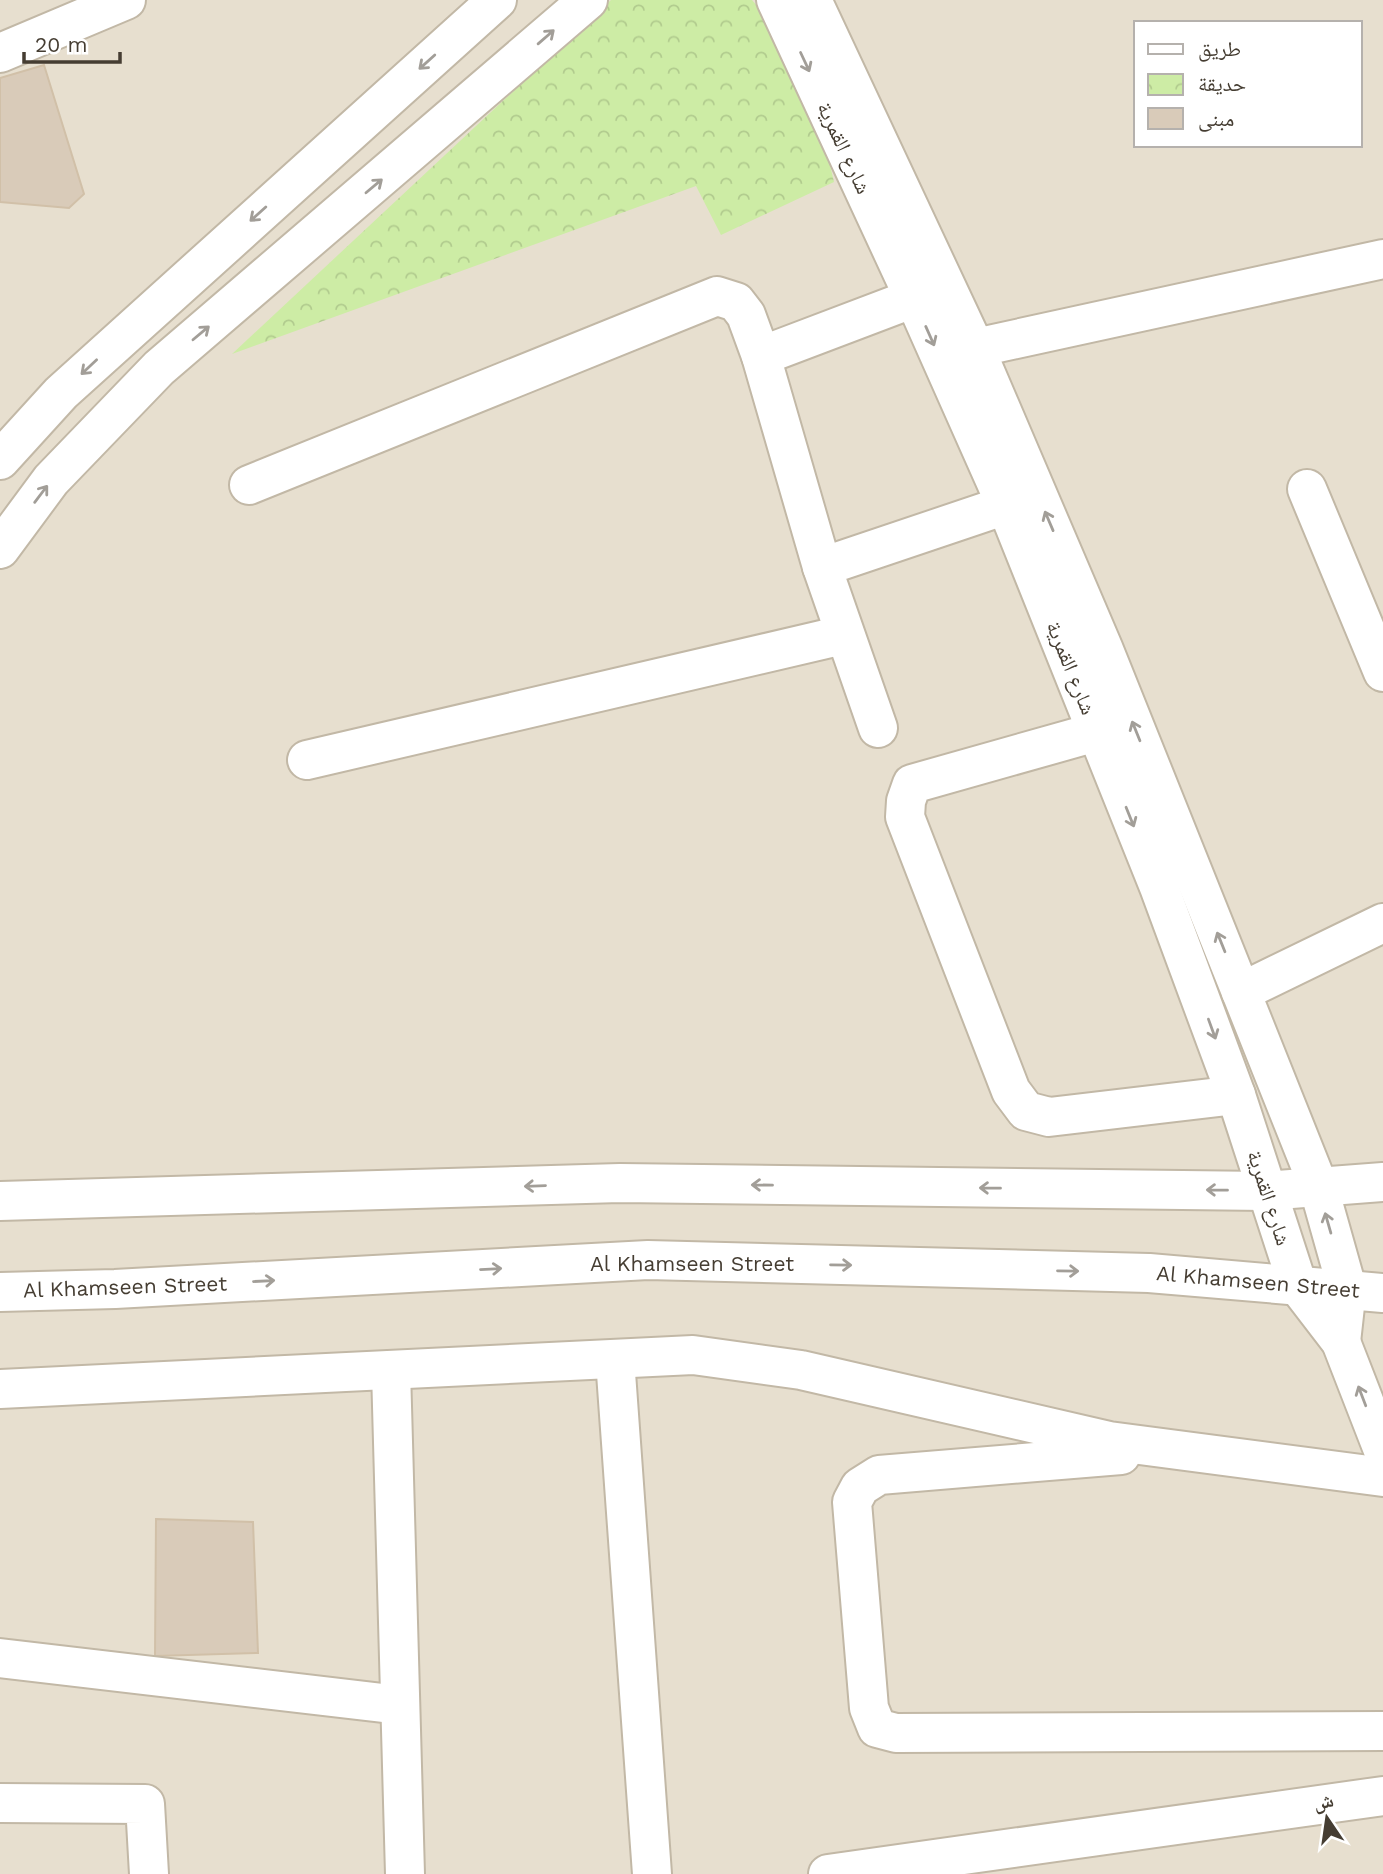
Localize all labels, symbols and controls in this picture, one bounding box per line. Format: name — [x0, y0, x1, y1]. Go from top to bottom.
scale bar — [24, 21, 121, 65]
legend — [1134, 21, 1362, 147]
one-way arrow — [537, 29, 555, 45]
text: 20 m — [35, 32, 87, 57]
text: طريق — [1198, 36, 1241, 62]
one-way arrow — [799, 51, 812, 72]
one-way arrow — [419, 54, 437, 70]
text: حديقة — [1198, 71, 1246, 96]
street label: شارع القمرية — [811, 98, 877, 198]
text: مبنى — [1198, 106, 1234, 132]
one-way arrow — [365, 178, 383, 194]
one-way arrow — [249, 206, 267, 222]
one-way arrow — [924, 324, 937, 346]
one-way arrow — [191, 325, 209, 341]
one-way arrow — [81, 358, 98, 375]
one-way arrow — [33, 486, 48, 504]
one-way arrow — [1041, 510, 1054, 532]
street label: شارع القمرية — [1040, 617, 1102, 719]
one-way arrow — [1129, 720, 1142, 742]
one-way arrow — [1125, 806, 1138, 827]
one-way arrow — [1214, 931, 1227, 953]
one-way arrow — [1206, 1018, 1219, 1040]
street label: شارع القمرية — [1241, 1147, 1297, 1249]
one-way arrow — [751, 1178, 774, 1192]
one-way arrow — [523, 1179, 546, 1192]
one-way arrow — [978, 1181, 1001, 1194]
one-way arrow — [1206, 1183, 1229, 1197]
one-way arrow — [1321, 1212, 1334, 1234]
street label: Al Khamseen Street — [590, 1251, 794, 1276]
one-way arrow — [829, 1259, 852, 1272]
street label: Al Khamseen Street — [1155, 1260, 1361, 1303]
one-way arrow — [479, 1262, 502, 1275]
one-way arrow — [1057, 1264, 1080, 1278]
street label: Al Khamseen Street — [23, 1270, 228, 1303]
one-way arrow — [252, 1275, 275, 1288]
one-way arrow — [1355, 1385, 1368, 1407]
north arrow — [1292, 1783, 1362, 1853]
text: ش — [1311, 1788, 1336, 1815]

